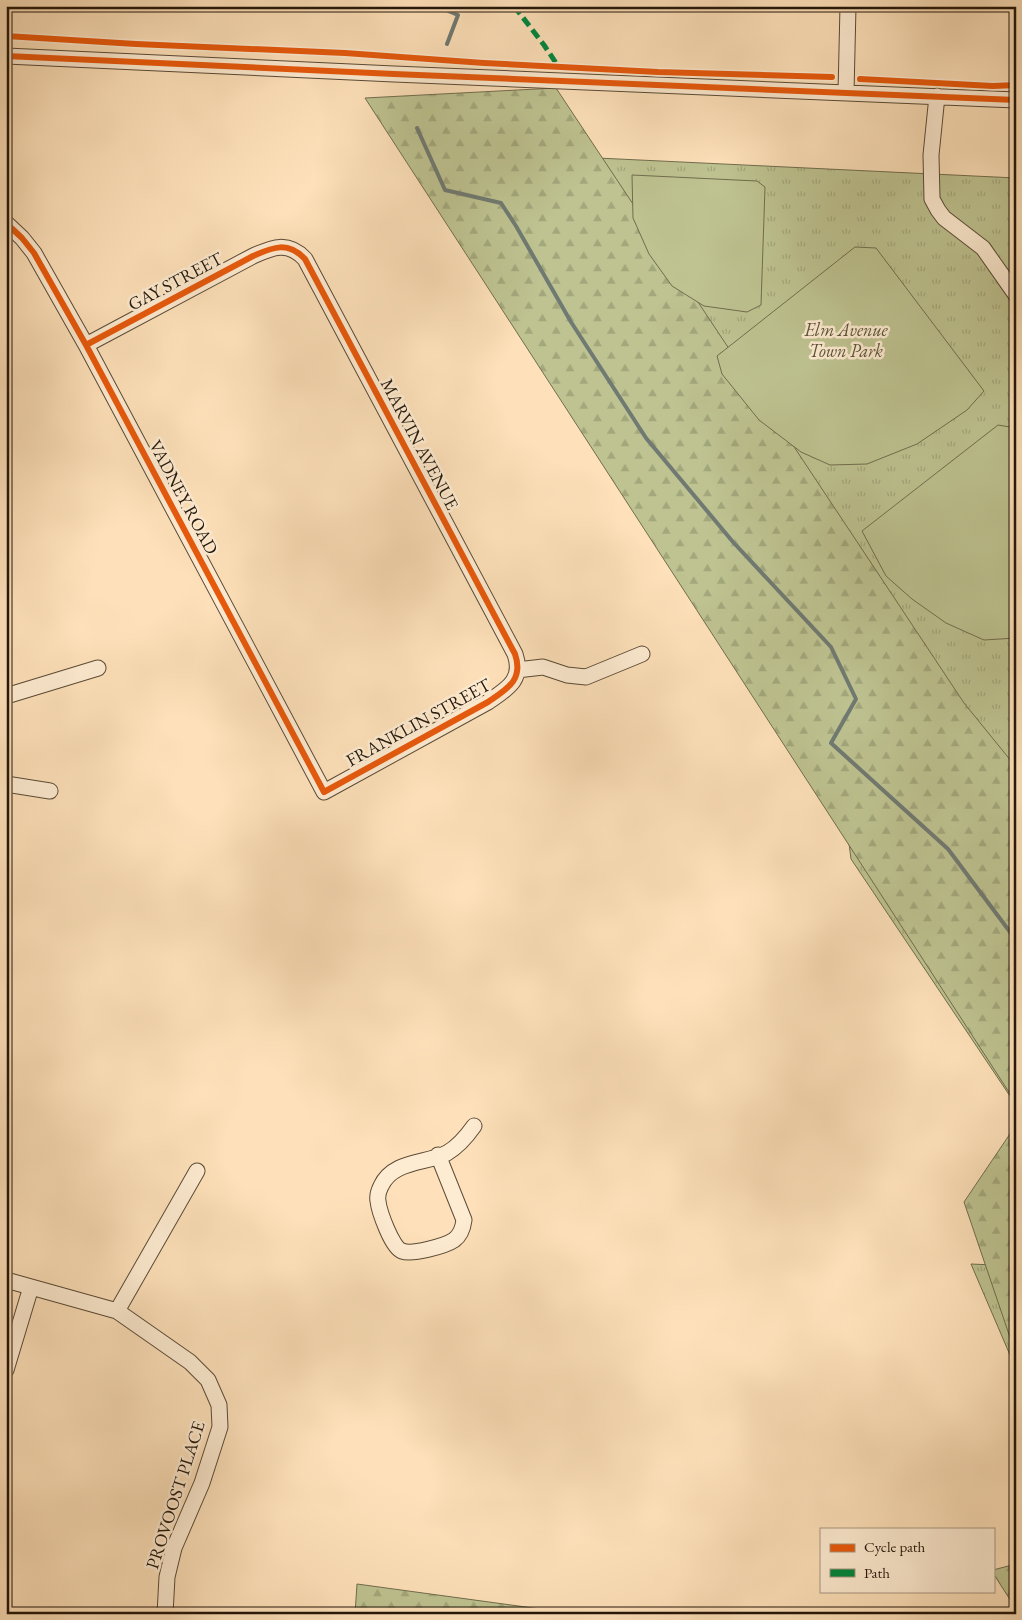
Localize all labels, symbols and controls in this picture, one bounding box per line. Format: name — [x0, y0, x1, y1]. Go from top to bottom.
street label: GAY STREET — [124, 246, 227, 316]
park label: Elm Avenue Town Park — [803, 318, 888, 362]
street label: MARVIN AVENUE — [376, 374, 464, 514]
street label: VADNEY ROAD — [144, 436, 224, 558]
street label: FRANKLIN STREET — [342, 672, 495, 771]
street label: PROVOOST PLACE — [140, 1418, 210, 1572]
legend — [820, 1528, 994, 1592]
text: Cycle path — [864, 1537, 926, 1556]
text: Path — [864, 1563, 890, 1582]

